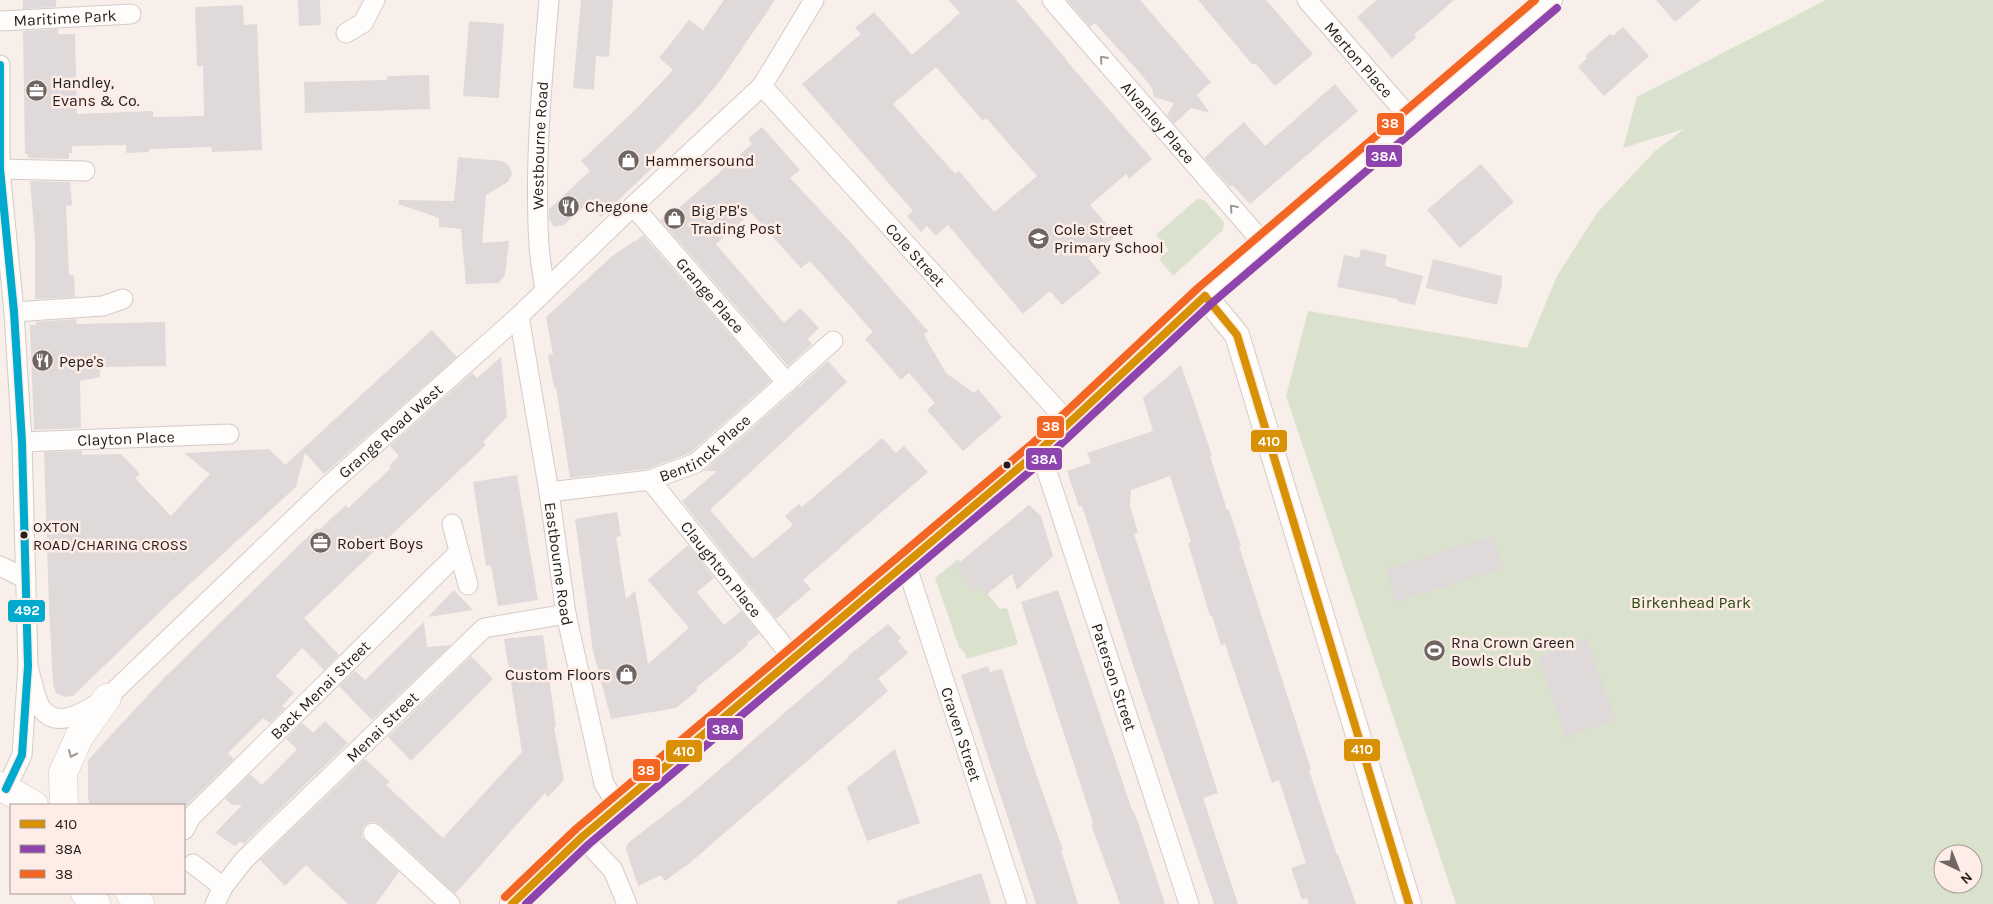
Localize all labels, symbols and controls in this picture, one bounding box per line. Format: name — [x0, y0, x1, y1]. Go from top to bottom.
street label: Maritime Park — [13, 6, 117, 30]
street label: Merton Place — [1320, 18, 1397, 102]
one-way arrow — [1100, 56, 1109, 65]
place label: Handley, Evans & Co. — [52, 73, 140, 110]
street label: Alvanley Place — [1117, 78, 1199, 168]
office icon: Handley, Evans & Co. — [24, 79, 48, 103]
street label: Westbourne Road — [528, 81, 552, 210]
line badge: 38 — [1376, 112, 1405, 136]
text: 38 — [1381, 115, 1399, 132]
line badge: 38A — [1365, 144, 1403, 168]
shop icon: Hammersound — [617, 148, 641, 172]
text: 38A — [1371, 148, 1397, 165]
place label: Hammersound — [645, 151, 754, 170]
restaurant icon: Chegone — [557, 194, 581, 218]
place label: Chegone — [585, 197, 648, 216]
place label: Big PB's Trading Post — [691, 201, 781, 238]
one-way arrow — [1230, 205, 1239, 214]
shop icon: Big PB's Trading Post — [663, 207, 687, 231]
street label: Cole Street — [882, 219, 949, 290]
place label: Cole Street Primary School — [1054, 220, 1164, 257]
school or university icon: Cole Street Primary School — [1026, 226, 1050, 250]
street label: Grange Place — [672, 254, 748, 337]
restaurant icon: Pepe's — [31, 349, 55, 373]
place label: Pepe's — [59, 352, 104, 371]
street label: Grange Road West — [335, 380, 446, 482]
street label: Bentinck Place — [657, 410, 754, 486]
line badge: 38 — [1036, 415, 1065, 439]
text: 38 — [1042, 418, 1060, 435]
street label: Clayton Place — [77, 427, 175, 450]
line badge: 410 — [1250, 429, 1288, 453]
text: 410 — [1258, 433, 1280, 450]
line badge: 38A — [1025, 447, 1063, 471]
text: 38A — [1031, 451, 1057, 468]
unlabelled marker — [1002, 460, 1012, 470]
street label: Eastbourne Road — [541, 501, 577, 627]
street label: Claughton Place — [677, 517, 765, 621]
place label: OXTON ROAD/CHARING CROSS — [33, 518, 188, 554]
marker: OXTON ROAD/CHARING CROSS — [19, 530, 29, 540]
office icon: Robert Boys — [309, 531, 333, 555]
place label: Robert Boys — [337, 534, 423, 553]
park label: Birkenhead Park — [1631, 593, 1751, 612]
line badge: 492 — [7, 599, 46, 623]
text: 492 — [14, 602, 40, 619]
street label: Paterson Street — [1088, 621, 1141, 734]
place label: Rna Crown Green Bowls Club — [1451, 633, 1575, 670]
street label: Back Menai Street — [266, 637, 374, 743]
sports icon: Rna Crown Green Bowls Club — [1423, 639, 1447, 663]
shop icon: Custom Floors — [615, 662, 639, 686]
place label: Custom Floors — [505, 665, 611, 684]
street label: Craven Street — [937, 685, 985, 784]
street label: Menai Street — [342, 688, 422, 766]
line badge: 38A — [706, 717, 744, 741]
text: 38A — [712, 721, 738, 738]
line badge: 410 — [1343, 738, 1381, 762]
line badge: 410 — [665, 739, 703, 763]
text: 410 — [1351, 741, 1373, 758]
text: 410 — [673, 743, 695, 760]
one-way arrow — [67, 749, 78, 758]
line badge: 38 — [632, 758, 661, 782]
text: 38 — [637, 762, 655, 779]
legend — [10, 804, 185, 894]
text: 410 — [55, 815, 77, 833]
text: 38A — [55, 840, 82, 858]
north arrow — [1933, 844, 1983, 894]
text: 38 — [55, 865, 73, 883]
text: N — [1957, 868, 1976, 888]

